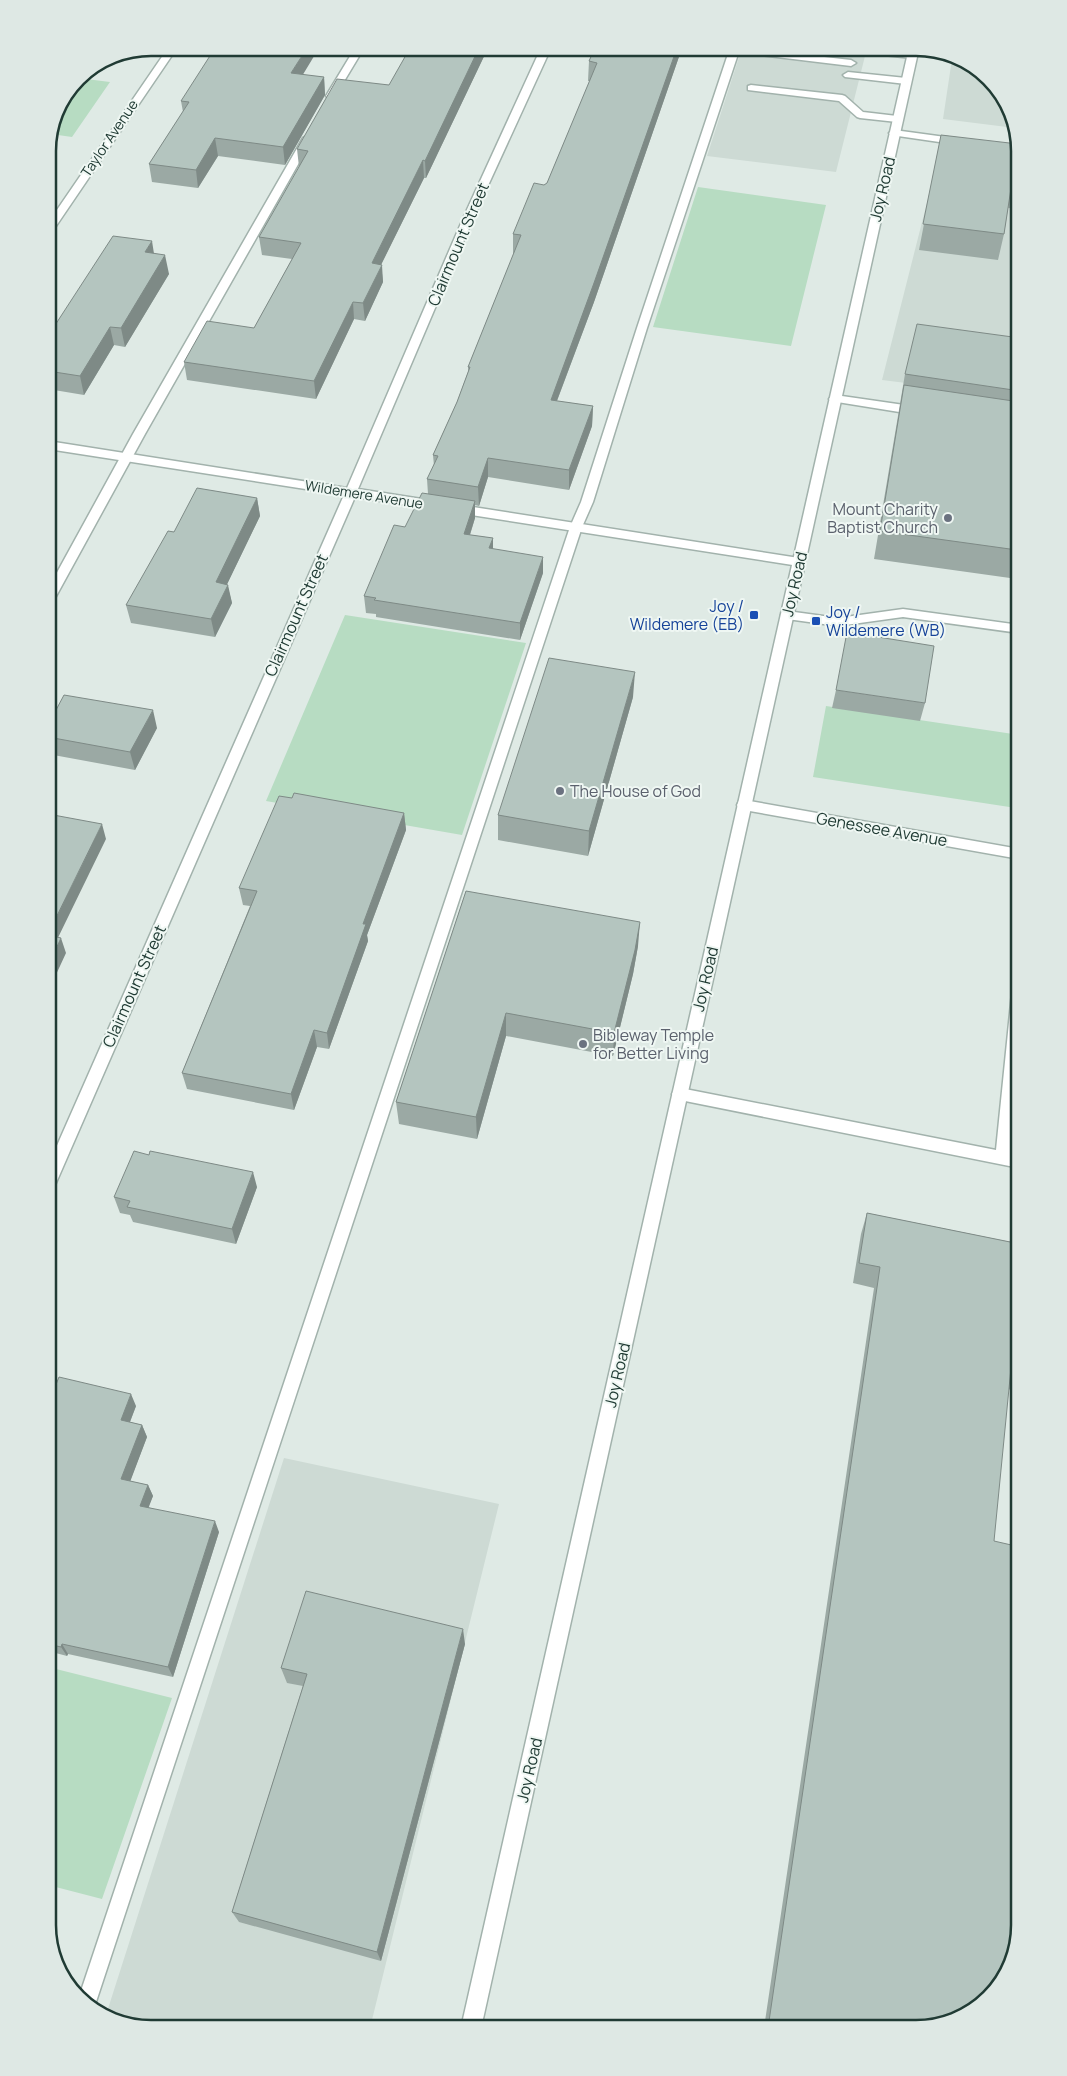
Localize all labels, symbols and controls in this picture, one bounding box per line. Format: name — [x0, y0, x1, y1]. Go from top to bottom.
street label: Taylor Avenue — [76, 96, 142, 180]
street label: Joy Road — [864, 154, 900, 224]
street label: Clairmount Street — [422, 179, 494, 309]
street label: Wildemere Avenue — [304, 475, 424, 513]
place label: Mount Charity Baptist Church — [827, 498, 939, 538]
marker: Mount Charity Baptist Church — [942, 512, 954, 524]
street label: Joy Road — [776, 549, 812, 619]
street label: Clairmount Street — [259, 550, 333, 680]
place label: Joy / Wildemere (EB) — [630, 595, 744, 635]
place label: Joy / Wildemere (WB) — [826, 601, 946, 641]
marker: Joy / Wildemere (EB) — [748, 609, 760, 621]
marker: Joy / Wildemere (WB) — [810, 615, 822, 627]
place label: The House of God — [570, 780, 701, 802]
marker: The House of God — [554, 785, 566, 797]
street label: Genessee Avenue — [815, 807, 949, 851]
street label: Clairmount Street — [97, 921, 171, 1051]
street label: Joy Road — [687, 944, 723, 1014]
place label: Bibleway Temple for Better Living — [593, 1024, 714, 1064]
marker: Bibleway Temple for Better Living — [577, 1038, 589, 1050]
street label: Joy Road — [599, 1340, 635, 1410]
street label: Joy Road — [511, 1735, 547, 1805]

